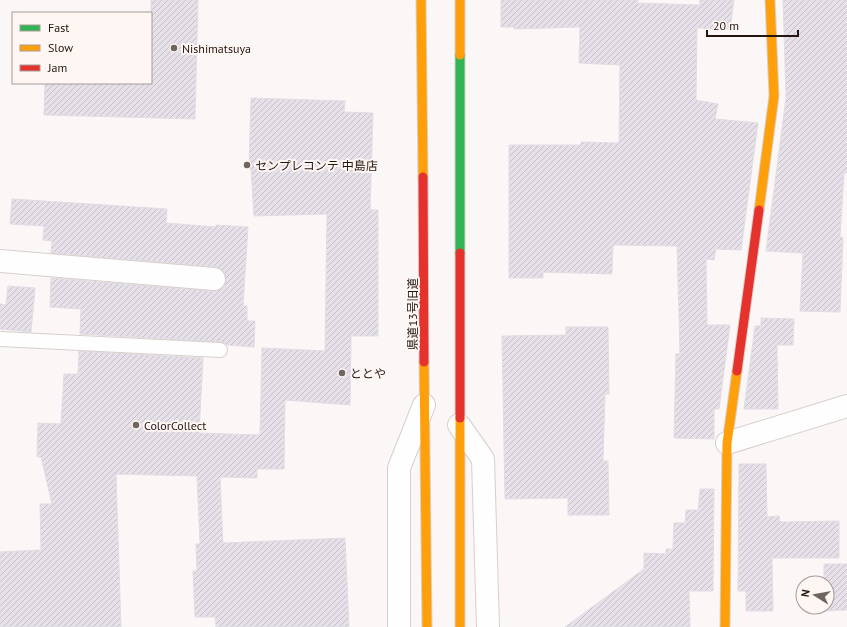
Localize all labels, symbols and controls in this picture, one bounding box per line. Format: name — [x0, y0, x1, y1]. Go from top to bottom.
legend — [12, 12, 152, 84]
scale bar — [707, 12, 798, 38]
text: 20 m — [713, 18, 739, 33]
text: Fast — [48, 20, 69, 35]
text: Slow — [48, 40, 73, 55]
place label: Nishimatsuya — [182, 41, 251, 56]
marker: Nishimatsuya — [169, 43, 179, 53]
text: Jam — [47, 60, 67, 75]
place label: センプレコンテ 中島店 — [255, 158, 378, 173]
marker: センプレコンテ 中島店 — [242, 160, 252, 170]
street label: 県道13号旧道 — [405, 277, 420, 351]
place label: ととや — [350, 366, 386, 381]
marker: ととや — [337, 368, 347, 378]
place label: ColorCollect — [144, 418, 206, 433]
marker: ColorCollect — [131, 420, 141, 430]
north arrow — [795, 575, 835, 615]
text: N — [798, 588, 813, 598]

